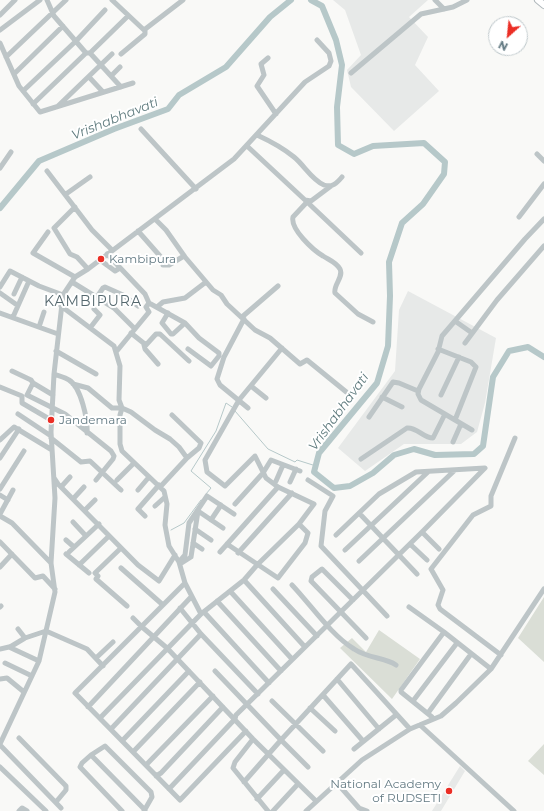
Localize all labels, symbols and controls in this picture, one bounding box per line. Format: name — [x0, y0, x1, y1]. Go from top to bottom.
north arrow — [488, 16, 528, 56]
text: N — [496, 38, 510, 54]
water label: Vrishabhavati — [69, 95, 161, 143]
place label: Kambipura — [109, 252, 176, 266]
marker: Kambipura — [96, 254, 106, 264]
district label: KAMBIPURA — [44, 294, 142, 310]
water label: Vrishabhavati — [306, 370, 372, 454]
place label: Jandemara — [59, 413, 127, 427]
marker: Jandemara — [46, 415, 56, 425]
place label: National Academy of RUDSETI — [330, 777, 441, 805]
marker: National Academy of RUDSETI — [444, 786, 454, 796]

